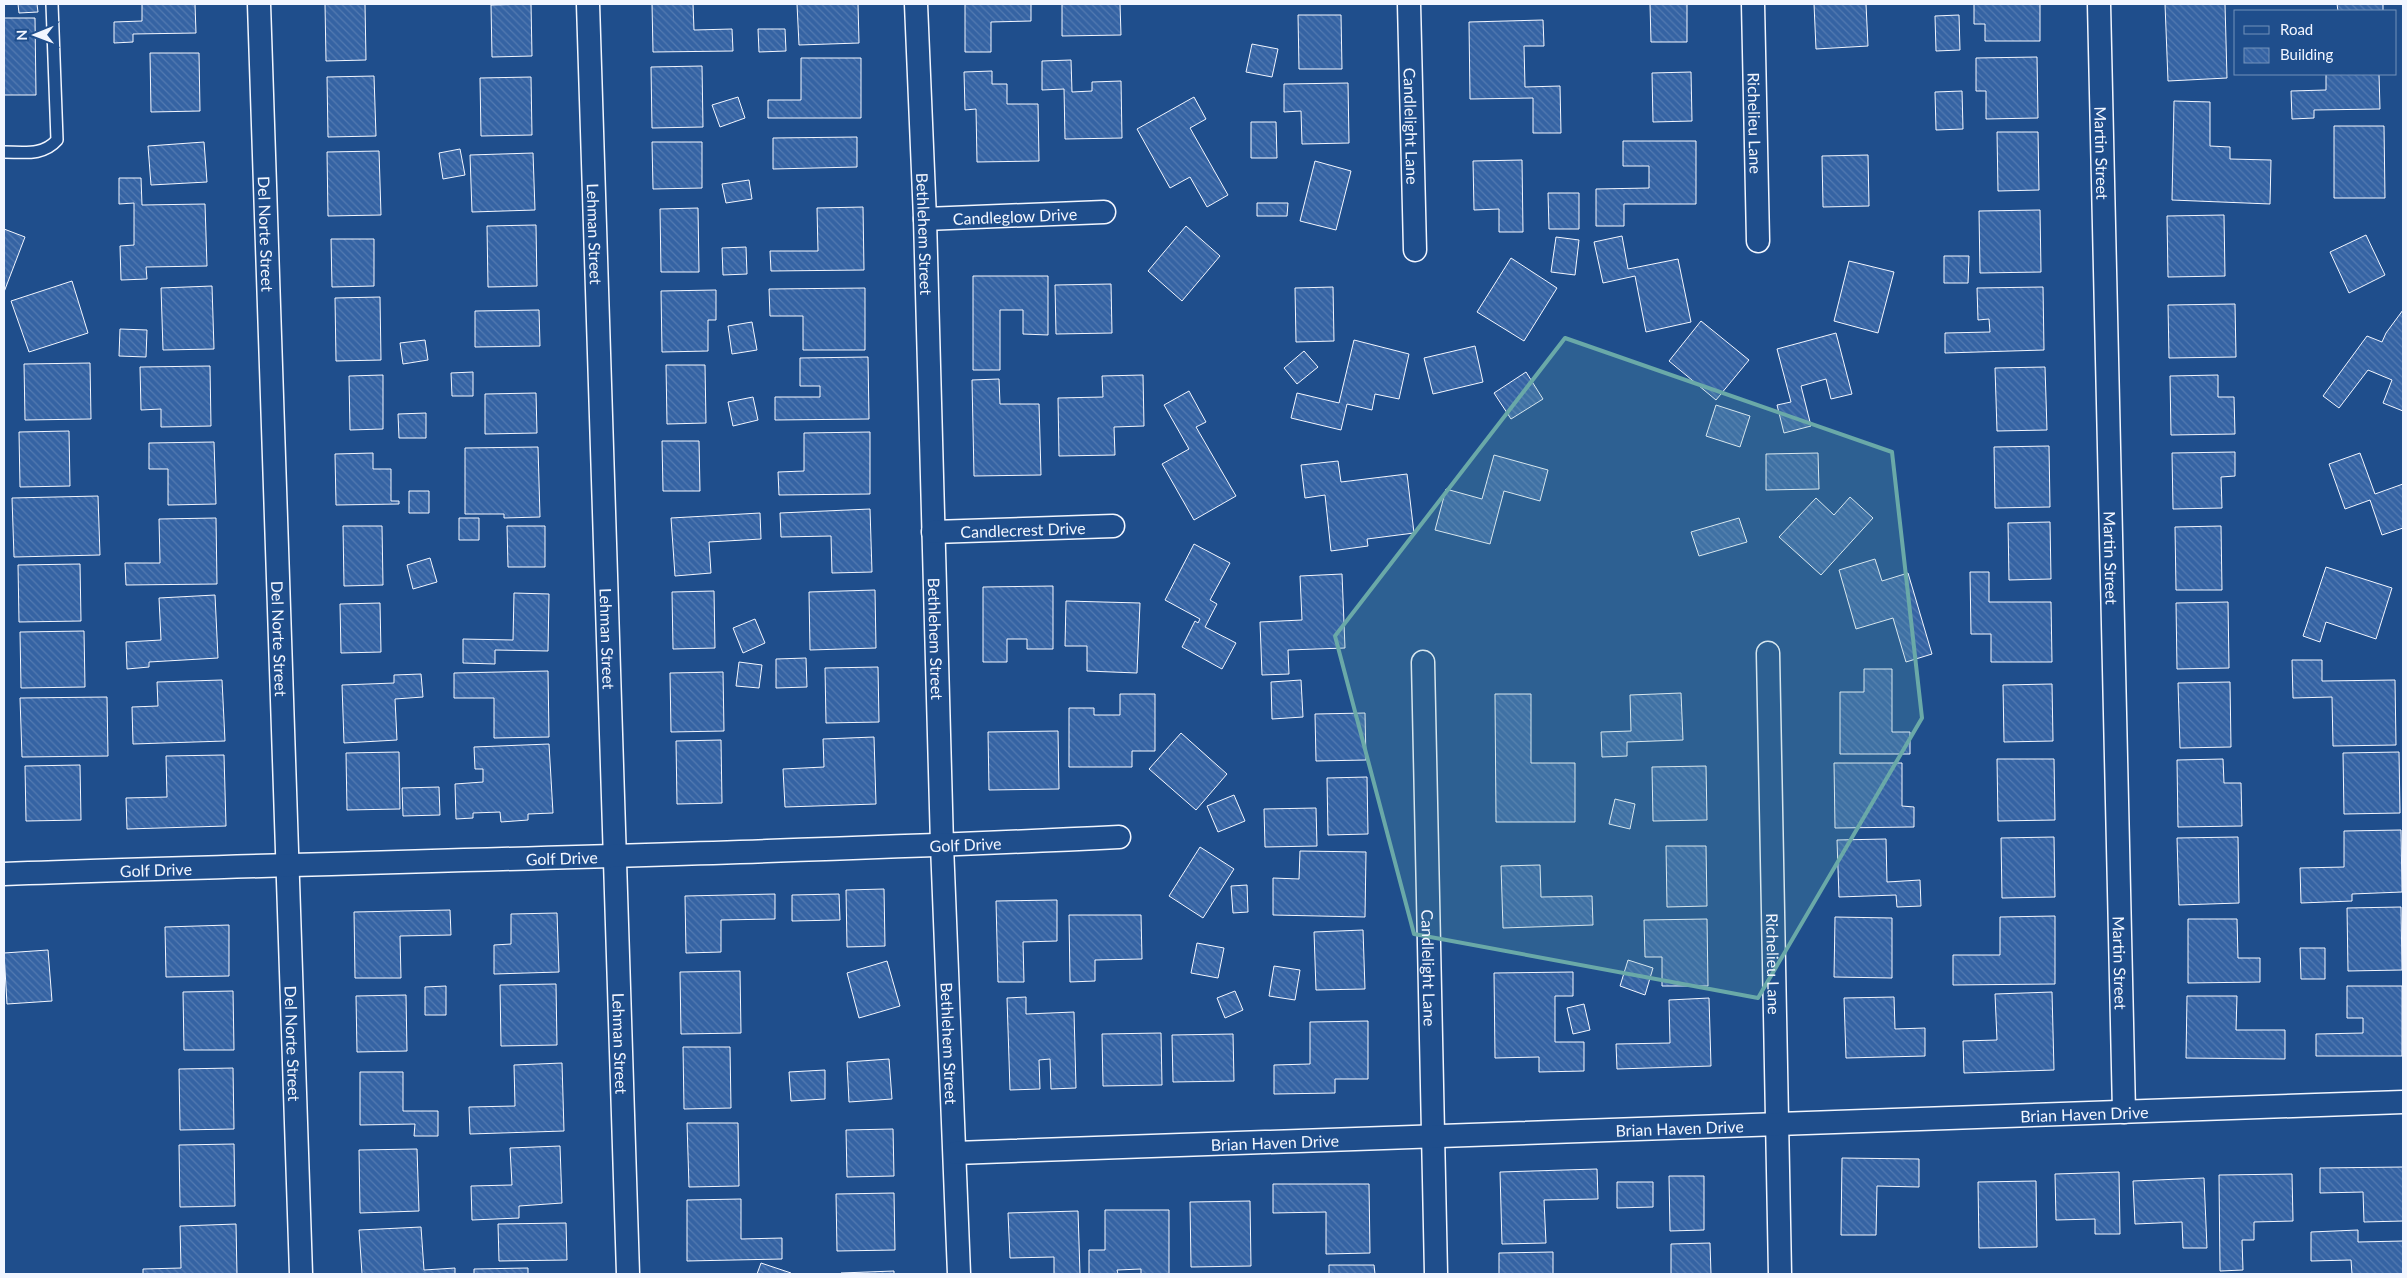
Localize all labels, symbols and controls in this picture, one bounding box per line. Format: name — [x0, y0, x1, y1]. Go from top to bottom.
north arrow — [10, 10, 60, 60]
legend — [2234, 10, 2397, 75]
text: Road — [2280, 20, 2313, 38]
text: N — [13, 30, 30, 41]
text: Building — [2280, 45, 2333, 63]
street label: Candlelight Lane — [1401, 67, 1423, 185]
street label: Richelieu Lane — [1745, 72, 1766, 174]
street label: Martin Street — [2092, 106, 2113, 200]
street label: Bethlehem Street — [914, 172, 937, 296]
street label: Del Norte Street — [255, 176, 278, 292]
street label: Lehman Street — [584, 183, 606, 285]
street label: Candleglow Drive — [952, 204, 1077, 227]
street label: Martin Street — [2101, 511, 2122, 605]
street label: Candlecrest Drive — [960, 517, 1086, 541]
street label: Bethlehem Street — [925, 577, 948, 700]
street label: Del Norte Street — [269, 581, 291, 697]
street label: Lehman Street — [597, 588, 619, 690]
street label: Golf Drive — [929, 833, 1002, 855]
street label: Golf Drive — [525, 847, 598, 868]
street label: Golf Drive — [120, 858, 192, 880]
street label: Candlelight Lane — [1419, 909, 1440, 1027]
street label: Richelieu Lane — [1764, 913, 1784, 1015]
street label: Martin Street — [2110, 916, 2131, 1010]
street label: Bethlehem Street — [938, 982, 962, 1105]
street label: Del Norte Street — [282, 985, 305, 1102]
street label: Lehman Street — [610, 993, 632, 1095]
street label: Brian Haven Drive — [2020, 1101, 2149, 1125]
street label: Brian Haven Drive — [1615, 1116, 1744, 1139]
street label: Brian Haven Drive — [1210, 1130, 1339, 1153]

